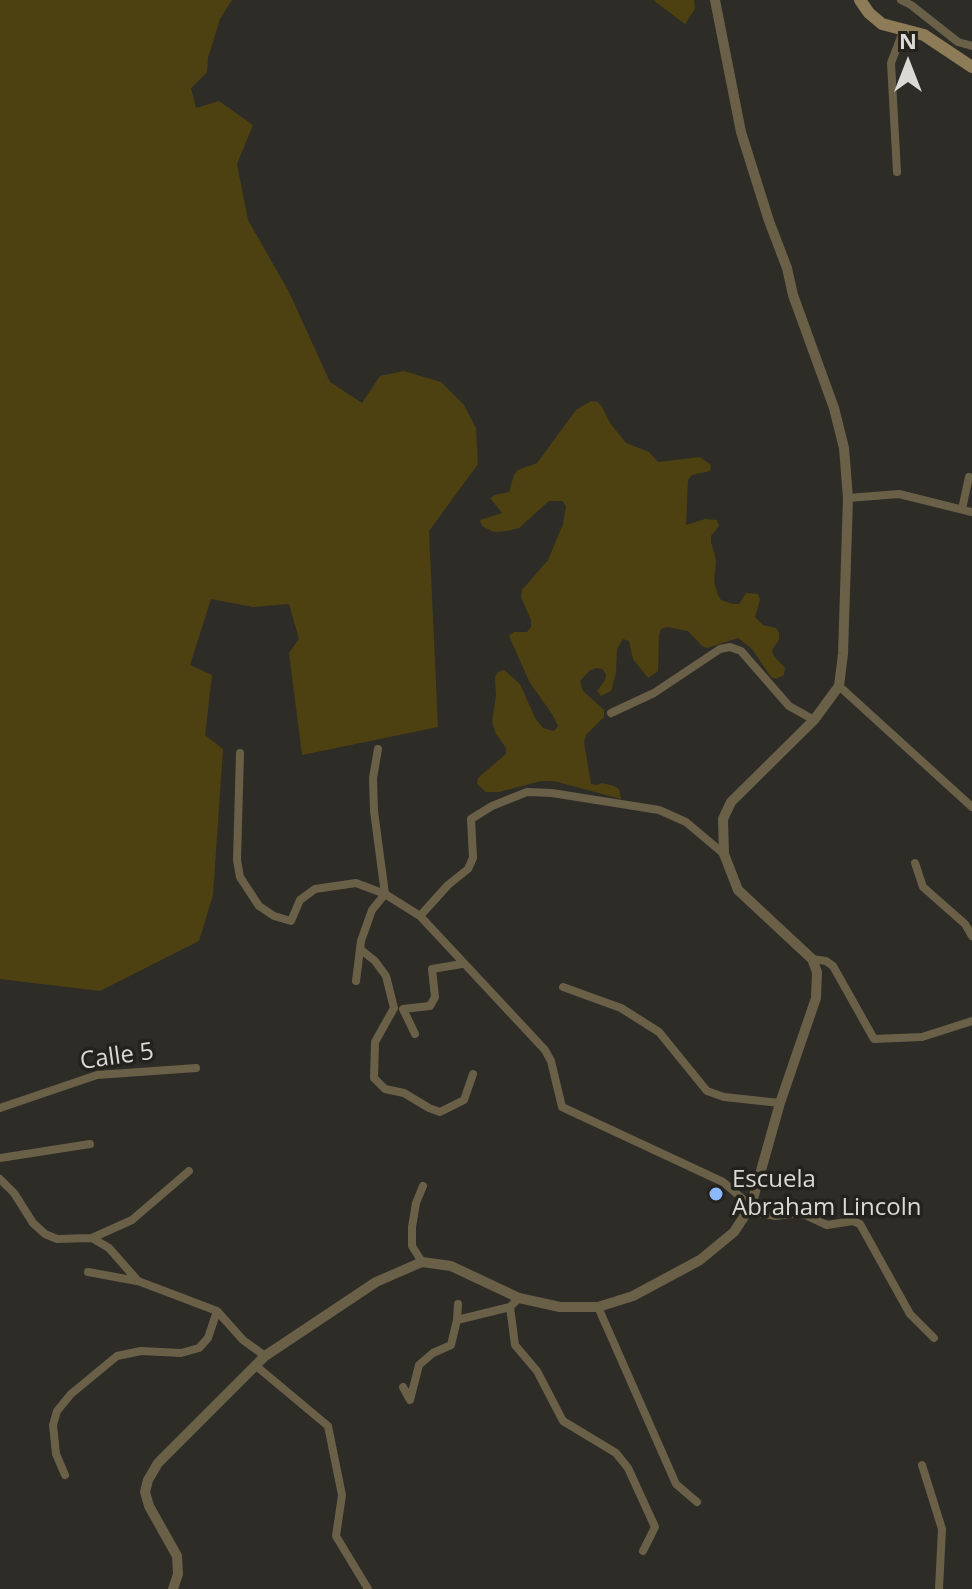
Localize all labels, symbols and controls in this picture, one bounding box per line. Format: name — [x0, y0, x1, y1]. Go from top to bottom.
north arrow — [868, 24, 948, 104]
text: N — [899, 25, 917, 55]
street label: Calle 5 — [78, 1038, 156, 1076]
place label: Escuela Abraham Lincoln — [732, 1166, 922, 1222]
marker: Escuela Abraham Lincoln — [707, 1185, 725, 1203]

